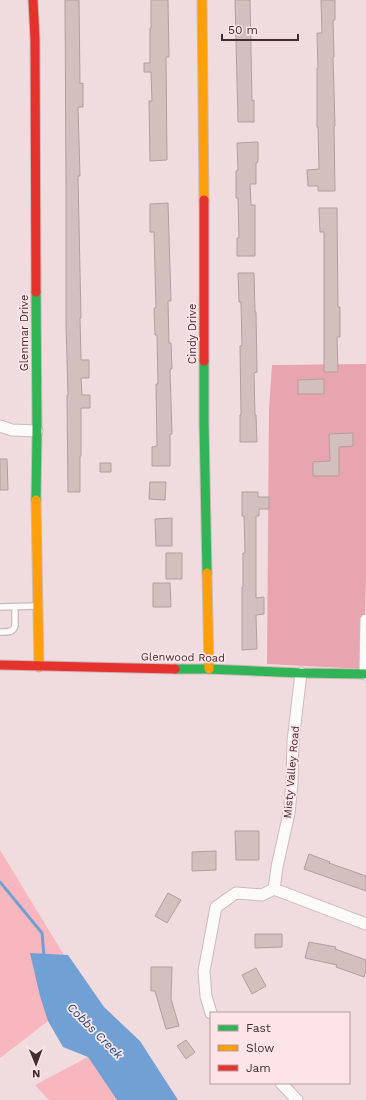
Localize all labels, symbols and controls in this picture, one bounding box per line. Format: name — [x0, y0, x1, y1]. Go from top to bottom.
scale bar — [222, 16, 298, 42]
text: 50 m — [228, 23, 258, 37]
street label: Glenmar Drive — [18, 295, 31, 371]
street label: Cindy Drive — [186, 304, 199, 364]
street label: Glenwood Road — [141, 650, 225, 665]
street label: Misty Valley Road — [281, 725, 302, 819]
water label: Cobbs Creek — [64, 1000, 126, 1062]
legend — [210, 1012, 350, 1084]
text: Fast — [246, 1021, 271, 1035]
text: Slow — [246, 1041, 274, 1055]
north arrow — [16, 1044, 56, 1084]
text: Jam — [246, 1061, 271, 1075]
text: N — [32, 1067, 40, 1080]

